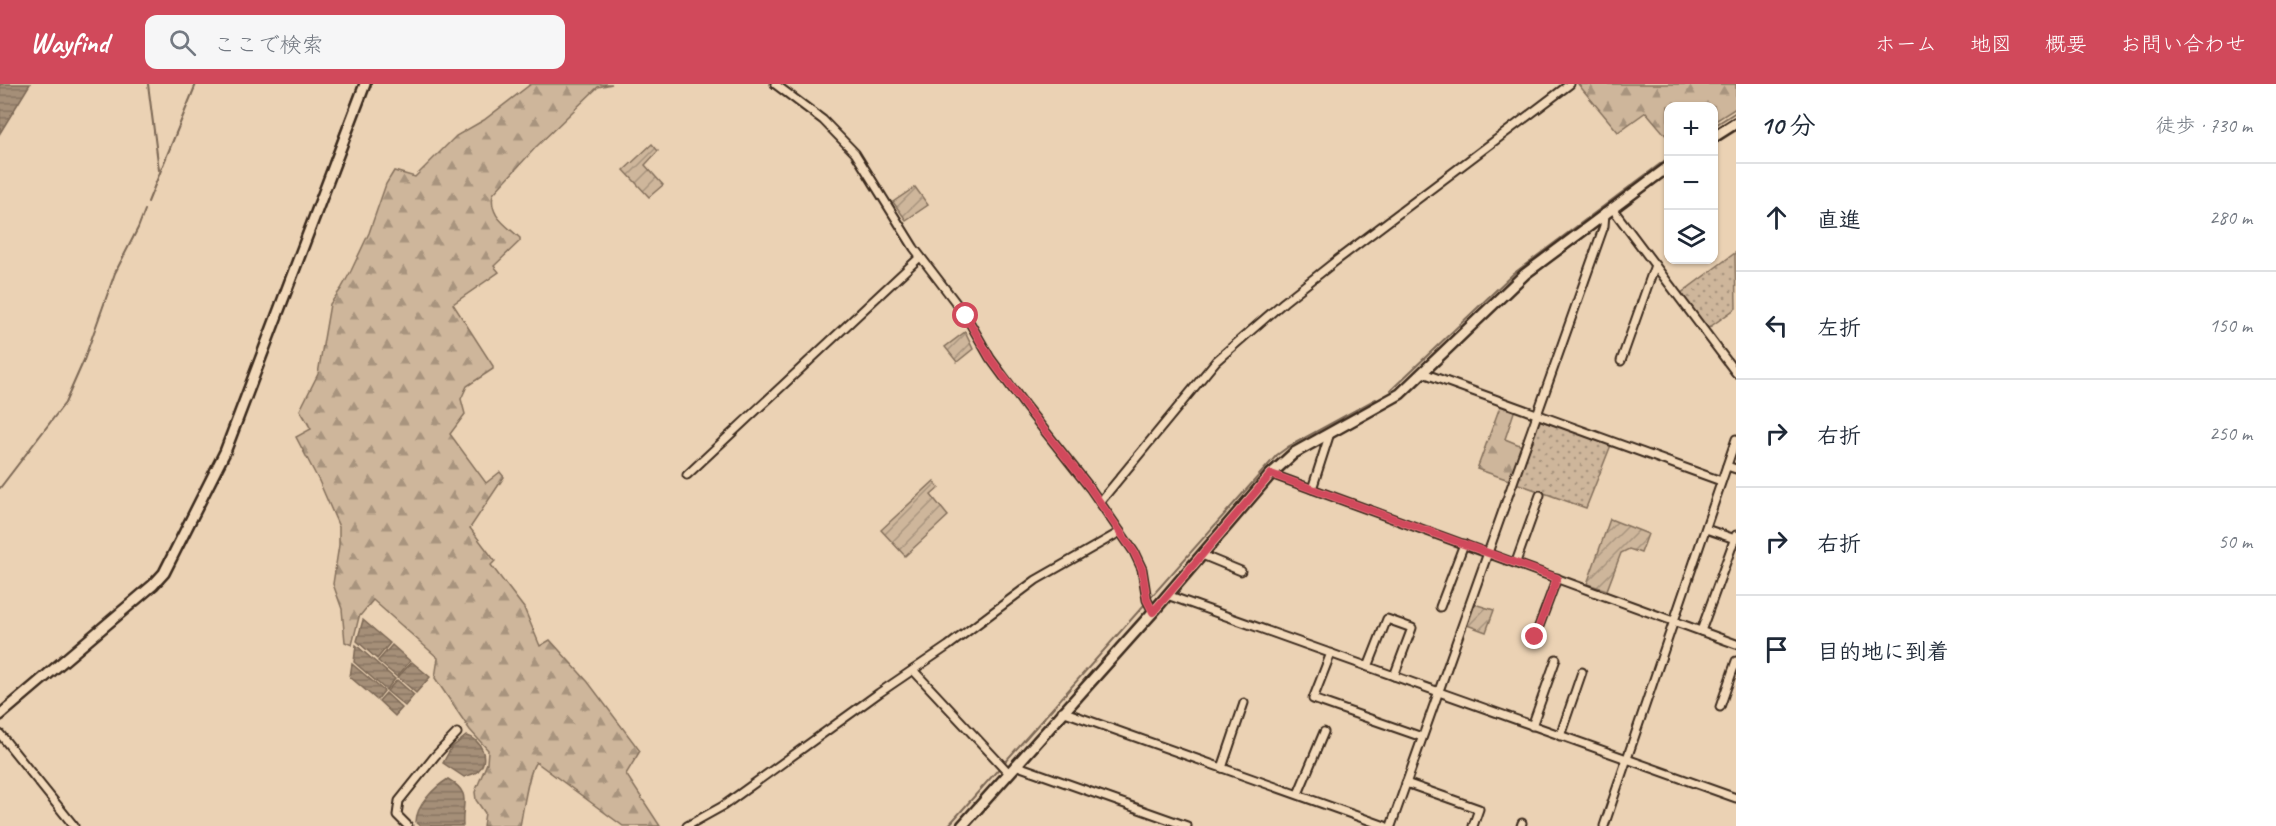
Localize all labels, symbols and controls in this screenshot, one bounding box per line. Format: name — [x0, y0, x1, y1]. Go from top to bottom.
search box — [145, 15, 565, 69]
text: Wayfind — [30, 25, 109, 60]
icon: search — [166, 26, 199, 59]
text: ここで検索 — [214, 31, 324, 59]
text: ホーム — [1875, 31, 1937, 57]
text: 地図 — [1970, 31, 2012, 57]
text: 概要 — [2045, 31, 2087, 57]
text: お問い合わせ — [2120, 31, 2246, 57]
map controls — [1664, 102, 1718, 264]
button: + — [1664, 102, 1718, 156]
text: 10 分 — [1760, 109, 1816, 142]
text: 徒歩 · 730 m — [2156, 113, 2252, 138]
button: − — [1664, 156, 1718, 210]
icon: ahead — [1760, 201, 1793, 234]
text: 280 m — [2209, 205, 2252, 230]
text: 直進 — [1817, 206, 1861, 234]
button: layers — [1664, 210, 1718, 264]
route start — [952, 302, 978, 328]
icon: left — [1760, 309, 1793, 342]
text: 150 m — [2209, 313, 2252, 338]
text: 左折 — [1817, 314, 1861, 342]
icon: right — [1760, 417, 1793, 450]
text: 250 m — [2209, 421, 2252, 446]
text: 右折 — [1817, 422, 1861, 450]
icon: right — [1760, 525, 1793, 558]
text: 50 m — [2218, 529, 2252, 554]
text: 右折 — [1817, 530, 1861, 558]
route end — [1521, 623, 1547, 649]
icon: arrive — [1760, 633, 1793, 666]
text: 目的地に到着 — [1817, 638, 1949, 666]

